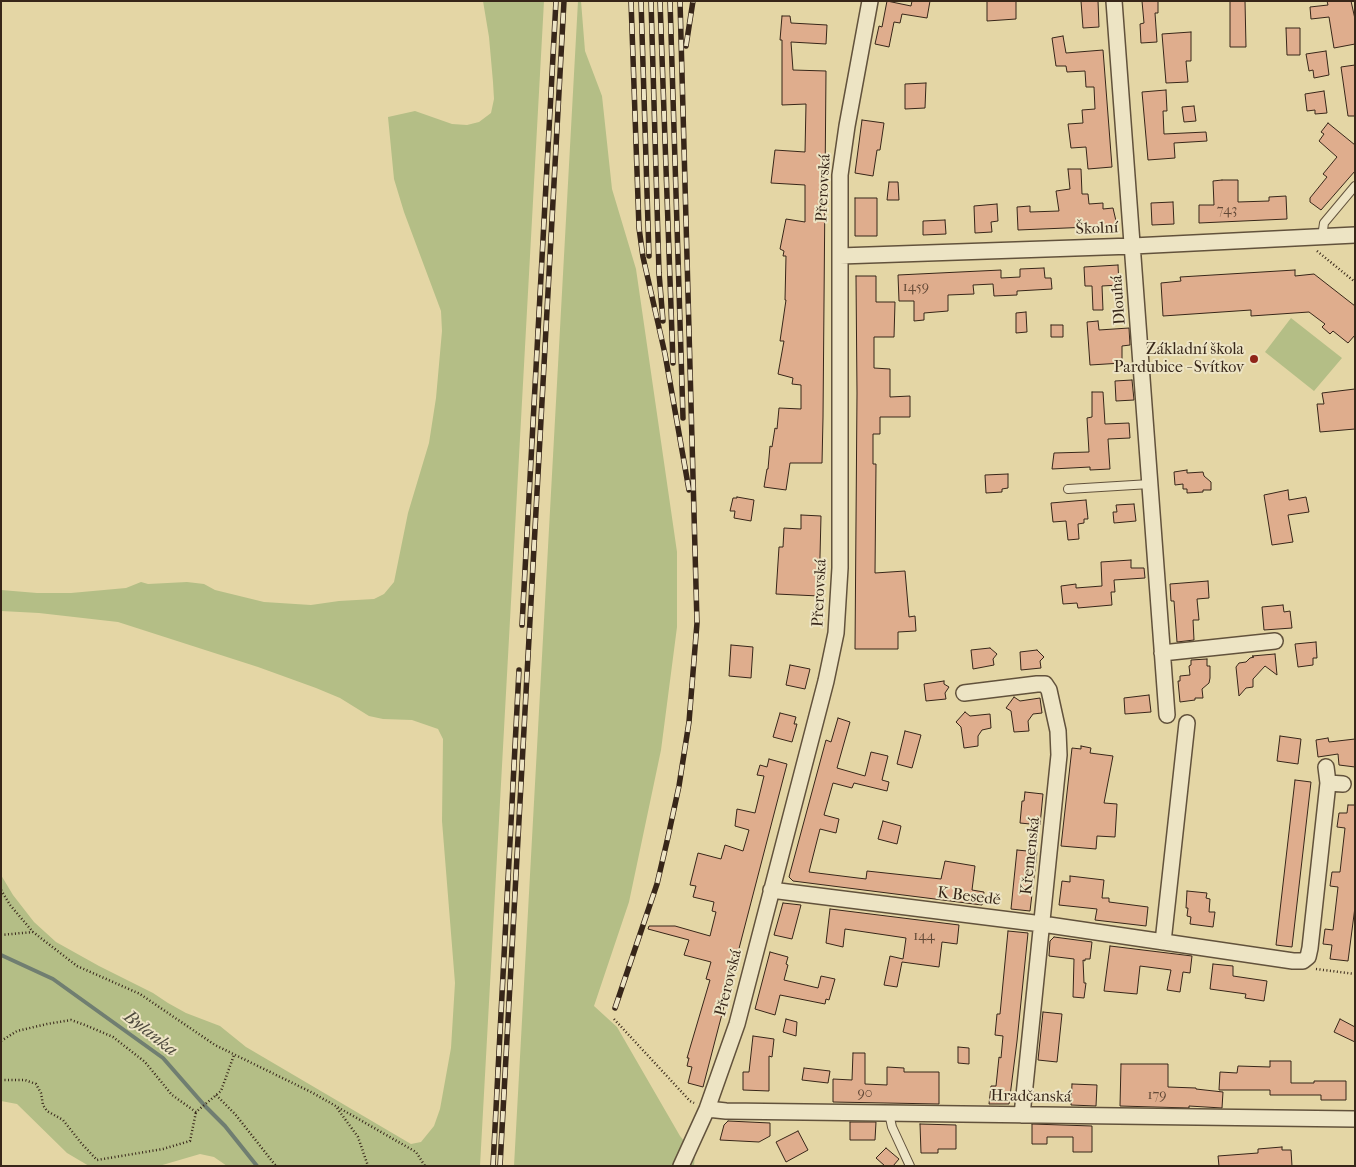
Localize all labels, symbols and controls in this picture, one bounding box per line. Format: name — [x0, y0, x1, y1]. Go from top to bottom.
street label: Přerovská — [813, 153, 835, 223]
house number: 743 — [1217, 203, 1237, 219]
street label: Školní — [1075, 219, 1119, 239]
street label: Dlouhá — [1108, 274, 1130, 326]
house number: 1459 — [903, 280, 929, 296]
place label: Základní škola Pardubice - Svítkov — [1114, 340, 1244, 378]
marker: Základní škola Pardubice - Svítkov — [1248, 353, 1260, 365]
street label: Přerovská — [809, 558, 831, 628]
street label: Křemenská — [1017, 816, 1045, 896]
street label: K Besedě — [936, 884, 1002, 910]
house number: 144 — [913, 929, 935, 945]
street label: Přerovská — [711, 948, 747, 1018]
water label: Bylanka — [119, 1006, 181, 1062]
house number: 90 — [857, 1086, 873, 1102]
street label: Hradčanská — [990, 1087, 1072, 1107]
house number: 179 — [1147, 1088, 1167, 1104]

